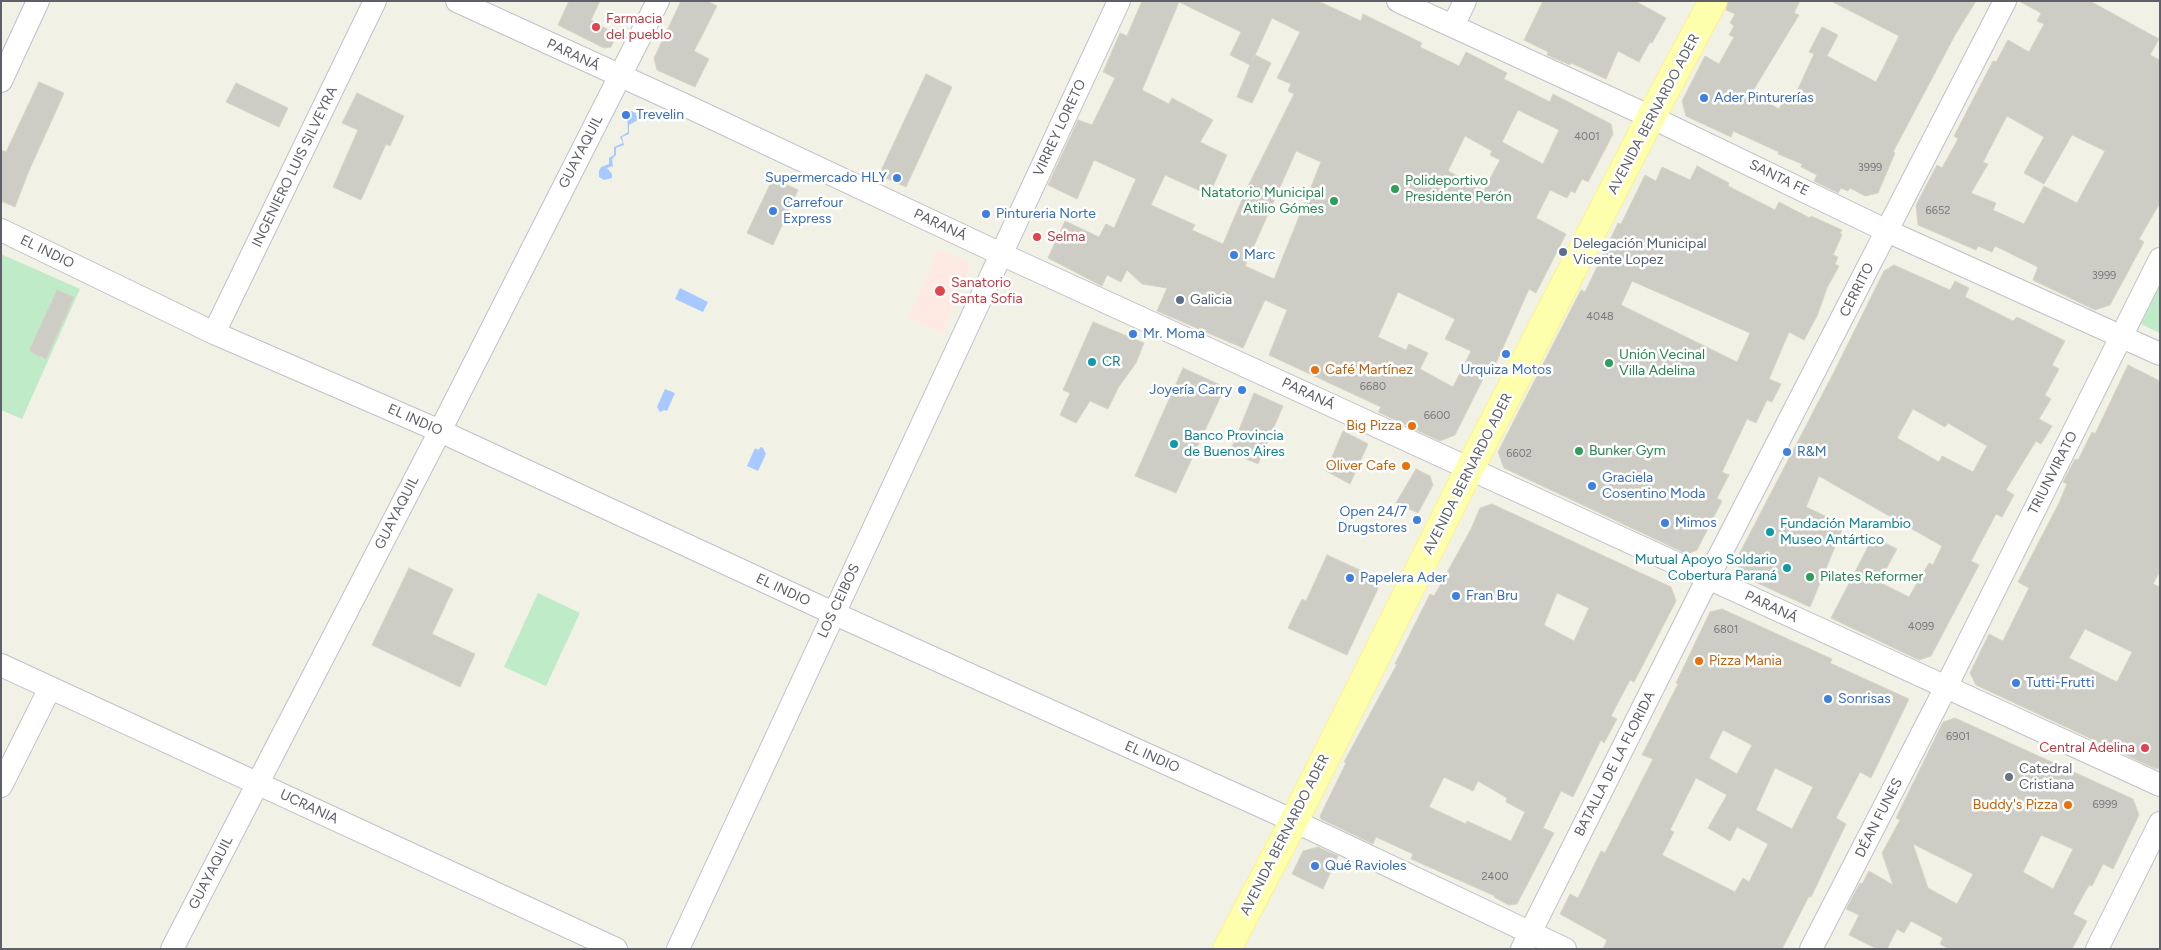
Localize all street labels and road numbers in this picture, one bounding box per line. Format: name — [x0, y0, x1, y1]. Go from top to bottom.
street label: AVENIDA BERNARDO ADER — [1605, 31, 1703, 197]
street label: PARANÁ — [544, 36, 602, 74]
street label: VIRREY LORETO — [1030, 77, 1090, 179]
street label: INGENIERO LUIS SILVEYRA — [249, 84, 341, 250]
street label: GUAYAQUIL — [555, 113, 607, 191]
street label: SANTA FE — [1746, 156, 1812, 200]
street label: PARANÁ — [911, 206, 969, 244]
street label: EL INDIO — [17, 232, 77, 272]
street label: CERRITO — [1836, 260, 1878, 320]
street label: PARANÁ — [1279, 375, 1337, 413]
street label: AVENIDA BERNARDO ADER — [1420, 391, 1516, 557]
street label: EL INDIO — [385, 401, 445, 439]
street label: TRIUNVIRATO — [2025, 429, 2081, 517]
street label: GUAYAQUIL — [371, 474, 423, 552]
street label: LOS CEIBOS — [814, 561, 864, 641]
street label: EL INDIO — [753, 570, 813, 610]
street label: PARANÁ — [1742, 588, 1800, 626]
street label: BATALLA DE LA FLORIDA — [1571, 689, 1659, 839]
street label: EL INDIO — [1122, 738, 1182, 776]
street label: AVENIDA BERNARDO ADER — [1237, 752, 1333, 918]
street label: DÉAN FUNES — [1852, 775, 1906, 861]
street label: UCRANIA — [277, 786, 341, 828]
street label: GUAYAQUIL — [185, 834, 237, 912]

